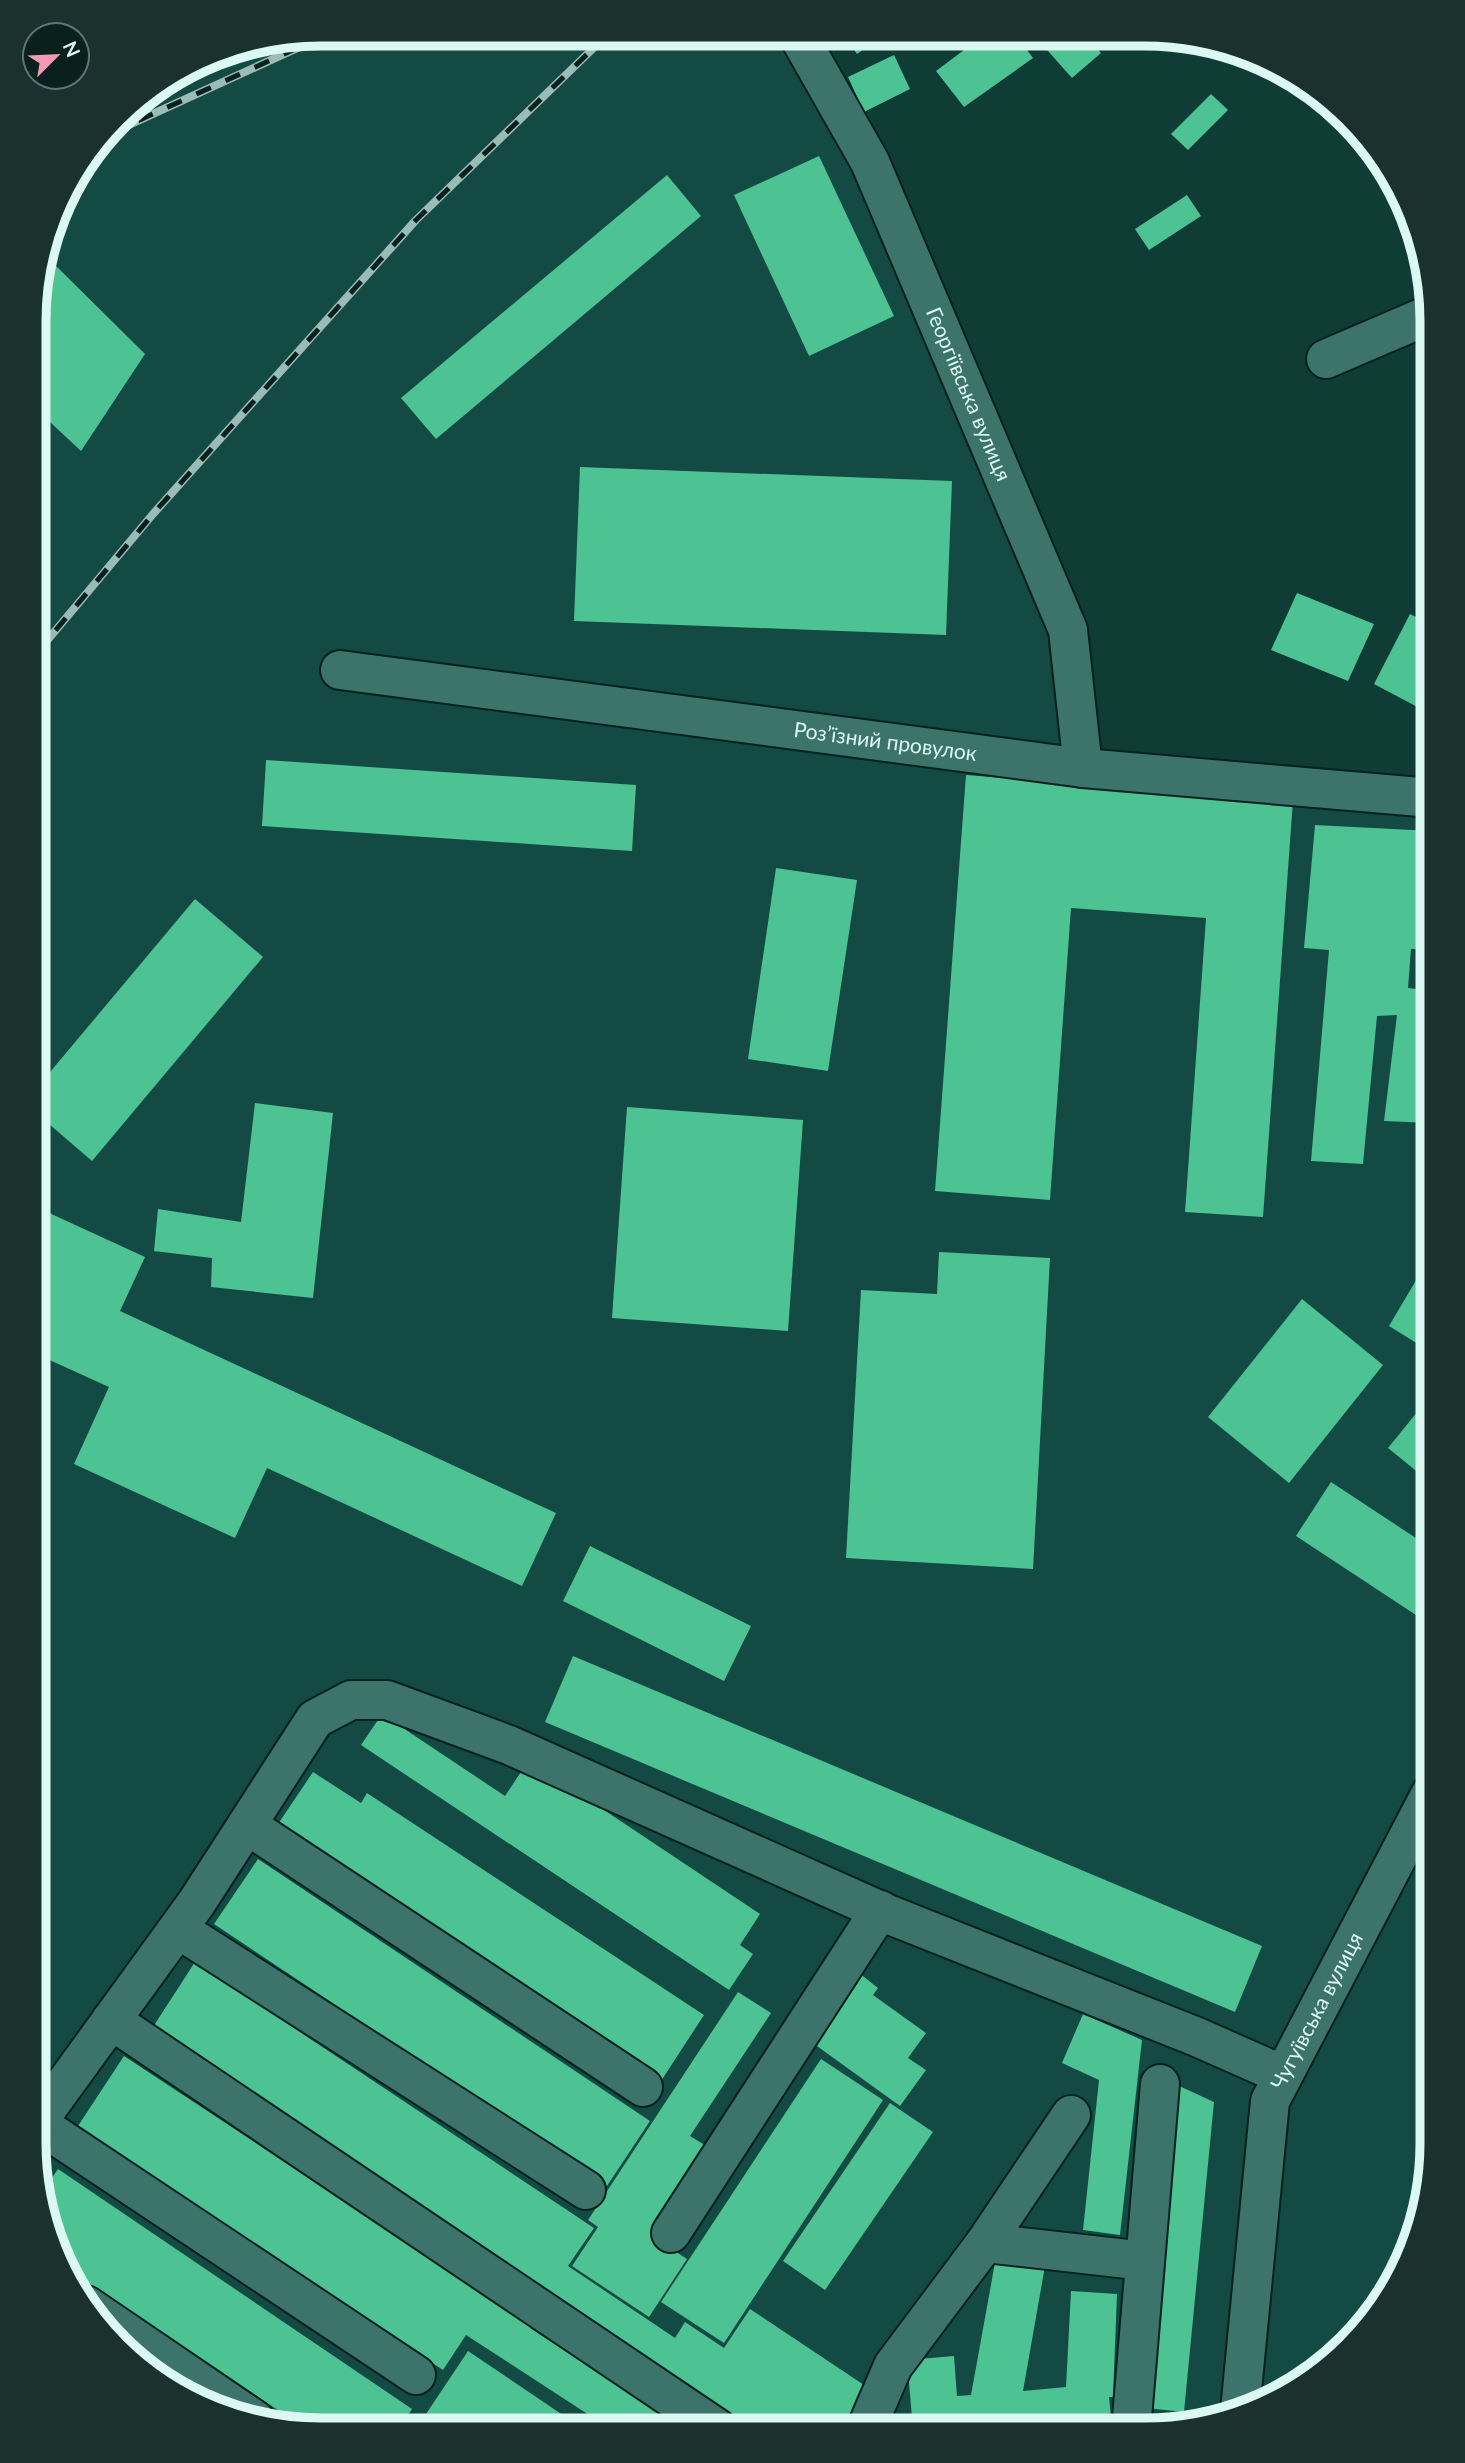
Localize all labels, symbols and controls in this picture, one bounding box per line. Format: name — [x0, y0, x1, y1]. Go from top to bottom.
north arrow — [21, 21, 91, 91]
text: N — [59, 38, 85, 60]
street label: Георгіївська вулиця — [922, 303, 1017, 484]
street label: Роз’їзний провулок — [792, 716, 979, 765]
street label: Чугуївська вулиця — [1264, 1928, 1367, 2093]

